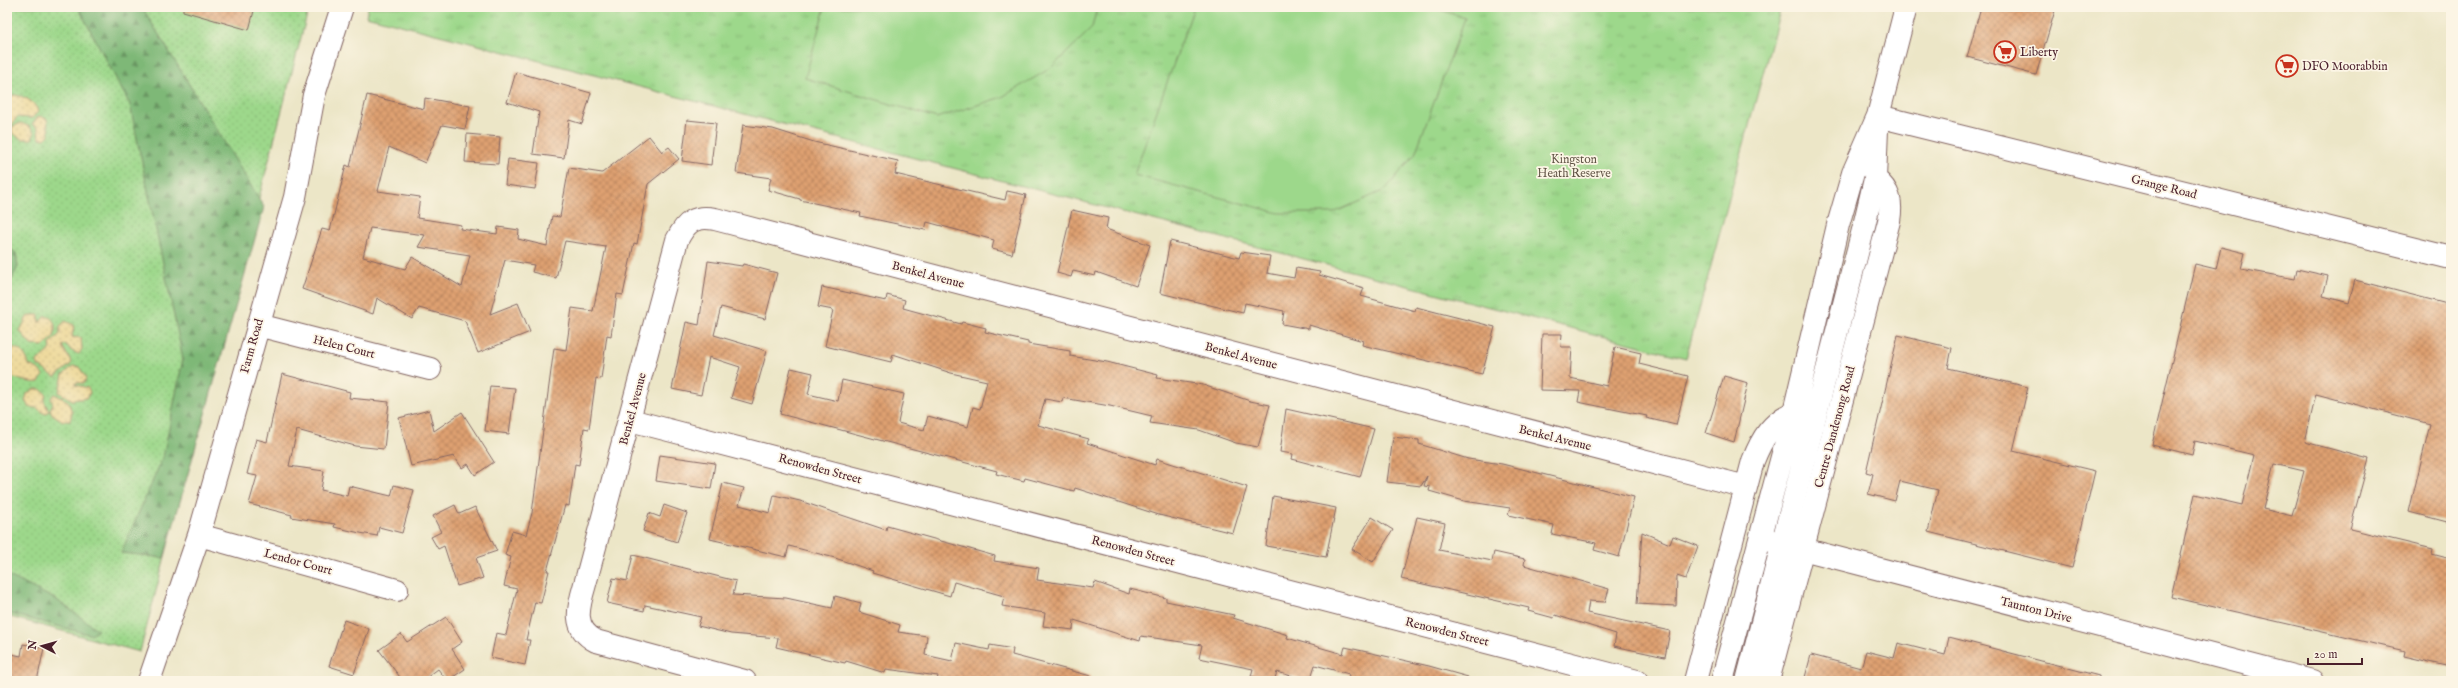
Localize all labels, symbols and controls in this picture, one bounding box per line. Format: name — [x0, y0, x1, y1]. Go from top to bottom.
supermarket icon: Liberty — [1992, 39, 2018, 65]
place label: Liberty — [2020, 45, 2058, 60]
supermarket icon: DFO Moorabbin — [2274, 53, 2300, 79]
place label: DFO Moorabbin — [2302, 59, 2388, 74]
park label: Kingston Heath Reserve — [1537, 152, 1611, 181]
street label: Grange Road — [2130, 172, 2199, 203]
street label: Benkel Avenue — [890, 258, 966, 292]
street label: Farm Road — [237, 316, 267, 375]
street label: Helen Court — [312, 332, 376, 362]
street label: Benkel Avenue — [1203, 339, 1279, 373]
street label: Centre Dandenong Road — [1811, 364, 1859, 490]
street label: Benkel Avenue — [616, 371, 650, 447]
street label: Benkel Avenue — [1517, 422, 1593, 454]
street label: Renowden Street — [777, 451, 863, 487]
street label: Renowden Street — [1090, 533, 1176, 569]
street label: Lendor Court — [262, 546, 334, 578]
street label: Taunton Drive — [1999, 594, 2074, 626]
street label: Renowden Street — [1404, 614, 1490, 650]
north arrow — [22, 626, 62, 666]
text: N — [25, 639, 41, 652]
scale bar — [2308, 640, 2362, 666]
text: 20 m — [2314, 647, 2337, 662]

